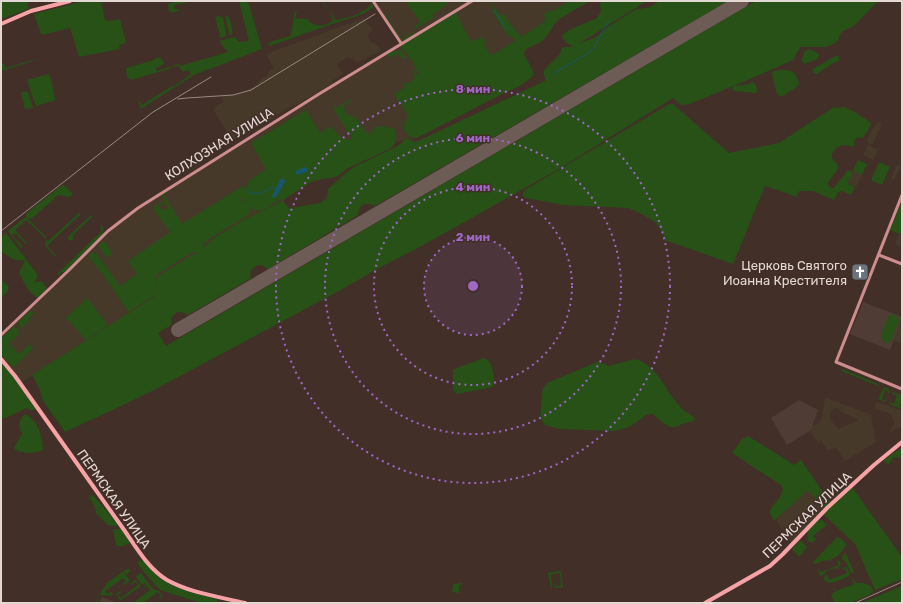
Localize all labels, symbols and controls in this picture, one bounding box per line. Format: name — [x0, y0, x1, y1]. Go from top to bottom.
text: 8 мин — [456, 82, 490, 96]
street label: КОЛХОЗНАЯ УЛИЦА — [162, 104, 276, 183]
text: 6 мин — [456, 131, 490, 145]
text: 4 мин — [456, 180, 490, 194]
text: 2 мин — [456, 230, 490, 244]
place label: Церковь Святого Иоанна Крестителя — [723, 258, 847, 288]
church icon: Церковь Святого Иоанна Крестителя — [850, 262, 870, 282]
centre of rings — [466, 279, 480, 293]
street label: ПЕРМСКАЯ УЛИЦА — [74, 447, 154, 552]
street label: ПЕРМСКАЯ УЛИЦА — [759, 469, 855, 561]

